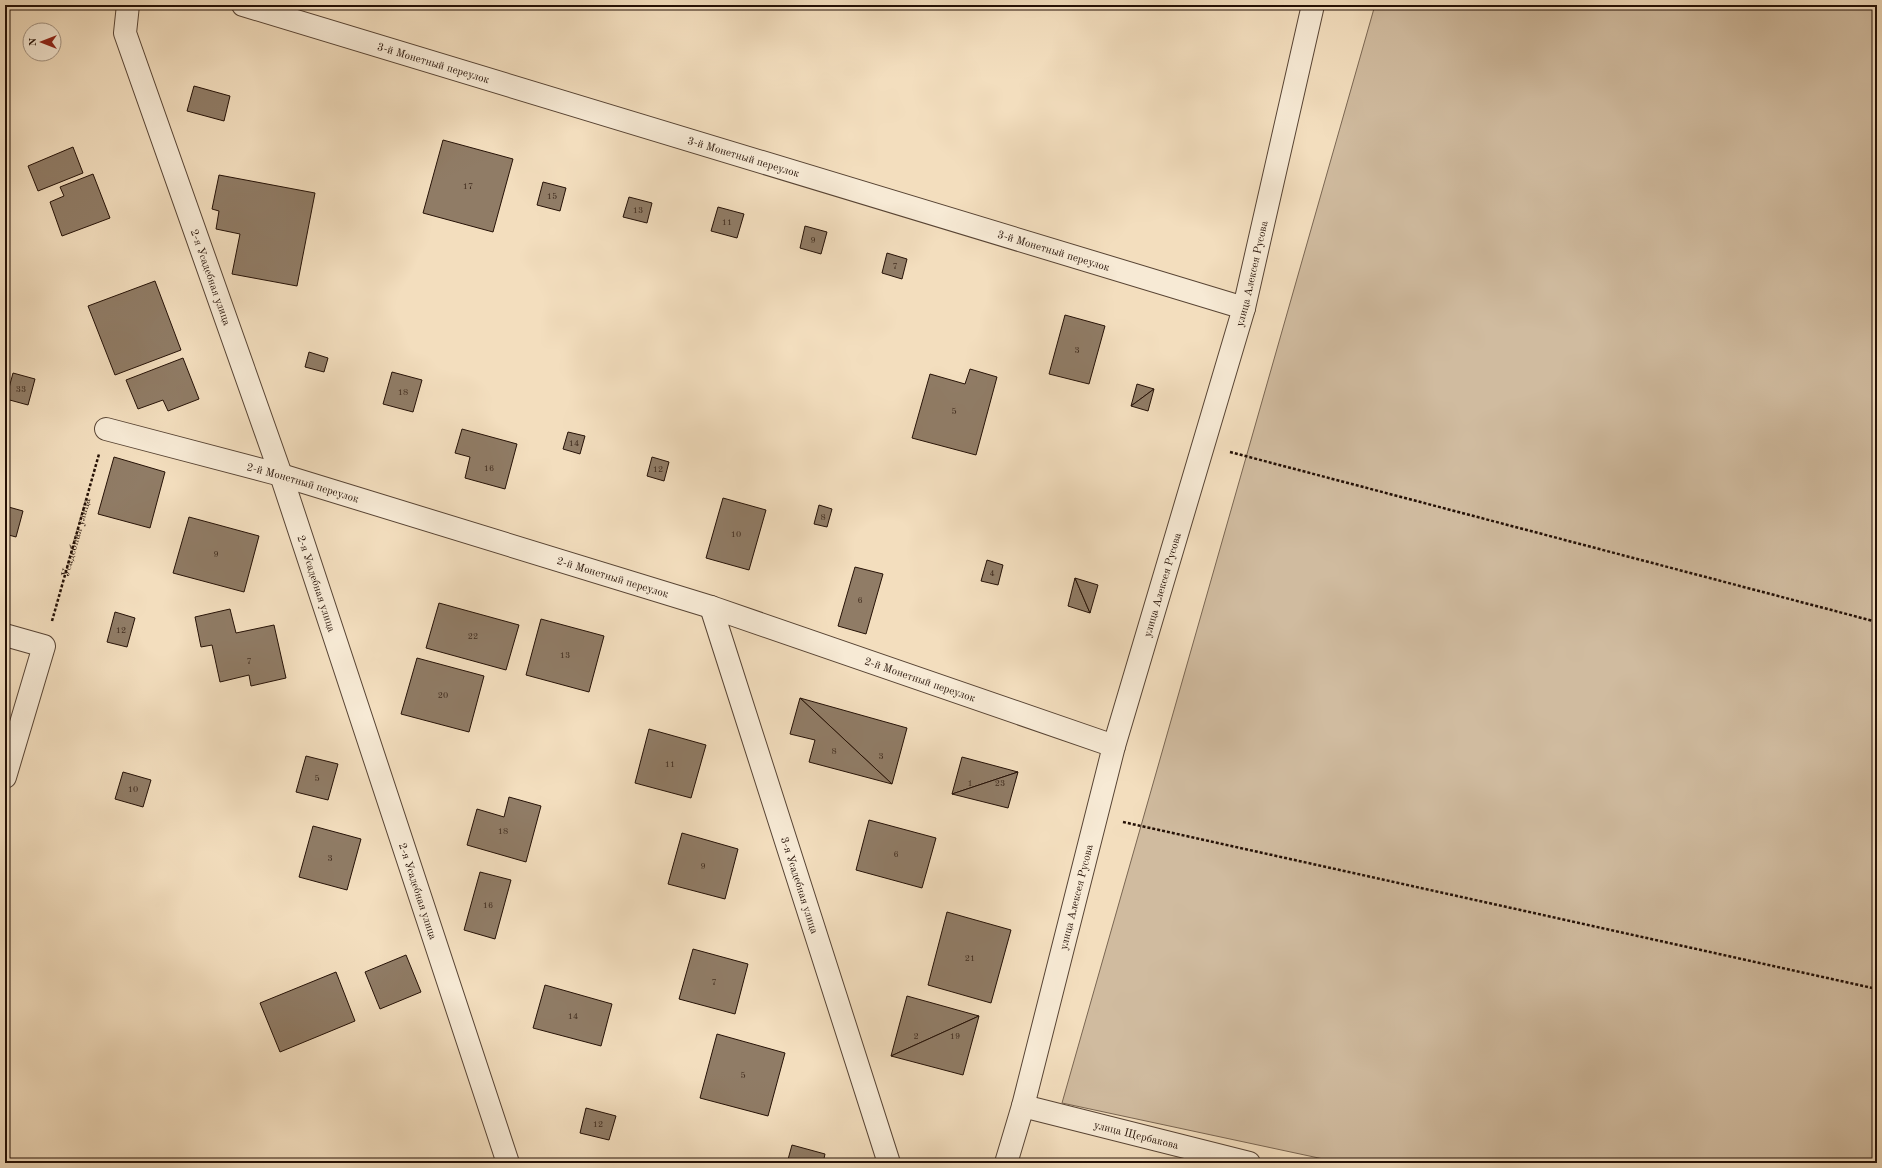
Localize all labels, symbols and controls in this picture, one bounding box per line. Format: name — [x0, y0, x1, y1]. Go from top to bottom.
north arrow — [22, 22, 62, 62]
text: N — [28, 37, 39, 46]
street label: 3-й Монетный переулок — [376, 42, 491, 86]
street label: 3-й Монетный переулок — [686, 136, 801, 180]
house number: 17 — [463, 182, 473, 191]
house number: 15 — [547, 192, 557, 201]
house number: 13 — [633, 206, 643, 215]
house number: 11 — [722, 218, 732, 227]
street label: улица Алексея Русова — [1235, 219, 1271, 328]
street label: 2-я Усадебная улица — [188, 228, 232, 328]
street label: 3-й Монетный переулок — [996, 230, 1111, 274]
house number: 9 — [810, 236, 816, 245]
house number: 7 — [892, 262, 898, 271]
house number: 3 — [1074, 346, 1080, 355]
house number: 33 — [16, 385, 26, 394]
house number: 18 — [398, 388, 408, 397]
house number: 5 — [951, 407, 957, 416]
house number: 14 — [569, 439, 579, 448]
street label: 2-й Монетный переулок — [245, 462, 360, 506]
house number: 16 — [484, 464, 494, 473]
house number: 12 — [653, 465, 663, 474]
street label: Усадебная улица — [61, 496, 94, 578]
house number: 8 — [820, 513, 826, 522]
house number: 10 — [731, 530, 741, 539]
street label: улица Алексея Русова — [1143, 531, 1184, 639]
street label: 2-я Усадебная улица — [294, 534, 337, 634]
house number: 9 — [213, 550, 219, 559]
street label: 2-й Монетный переулок — [555, 556, 670, 601]
house number: 4 — [989, 569, 995, 578]
house number: 6 — [857, 596, 863, 605]
house number: 12 — [116, 626, 126, 635]
house number: 22 — [468, 632, 478, 641]
house number: 13 — [560, 651, 570, 660]
street label: 2-й Монетный переулок — [863, 656, 977, 705]
house number: 7 — [246, 657, 252, 666]
house number: 20 — [438, 691, 448, 700]
house number: 8 — [831, 747, 837, 756]
house number: 3 — [878, 752, 884, 761]
house number: 11 — [665, 760, 675, 769]
house number: 5 — [314, 774, 320, 783]
house number: 1 — [967, 779, 973, 788]
house number: 23 — [995, 779, 1005, 788]
house number: 10 — [128, 785, 138, 794]
house number: 18 — [498, 827, 508, 836]
street label: 3-я Усадебная улица — [778, 836, 819, 936]
street label: 2-я Усадебная улица — [396, 842, 438, 942]
street label: улица Алексея Русова — [1059, 843, 1096, 951]
house number: 6 — [893, 850, 899, 859]
house number: 3 — [327, 854, 333, 863]
house number: 9 — [700, 862, 706, 871]
house number: 16 — [483, 901, 493, 910]
house number: 21 — [965, 954, 975, 963]
house number: 7 — [711, 978, 717, 987]
house number: 14 — [568, 1012, 578, 1021]
house number: 2 — [913, 1032, 919, 1041]
house number: 19 — [950, 1032, 960, 1041]
house number: 5 — [740, 1071, 746, 1080]
house number: 12 — [593, 1120, 603, 1129]
street label: улица Щербакова — [1093, 1120, 1180, 1152]

